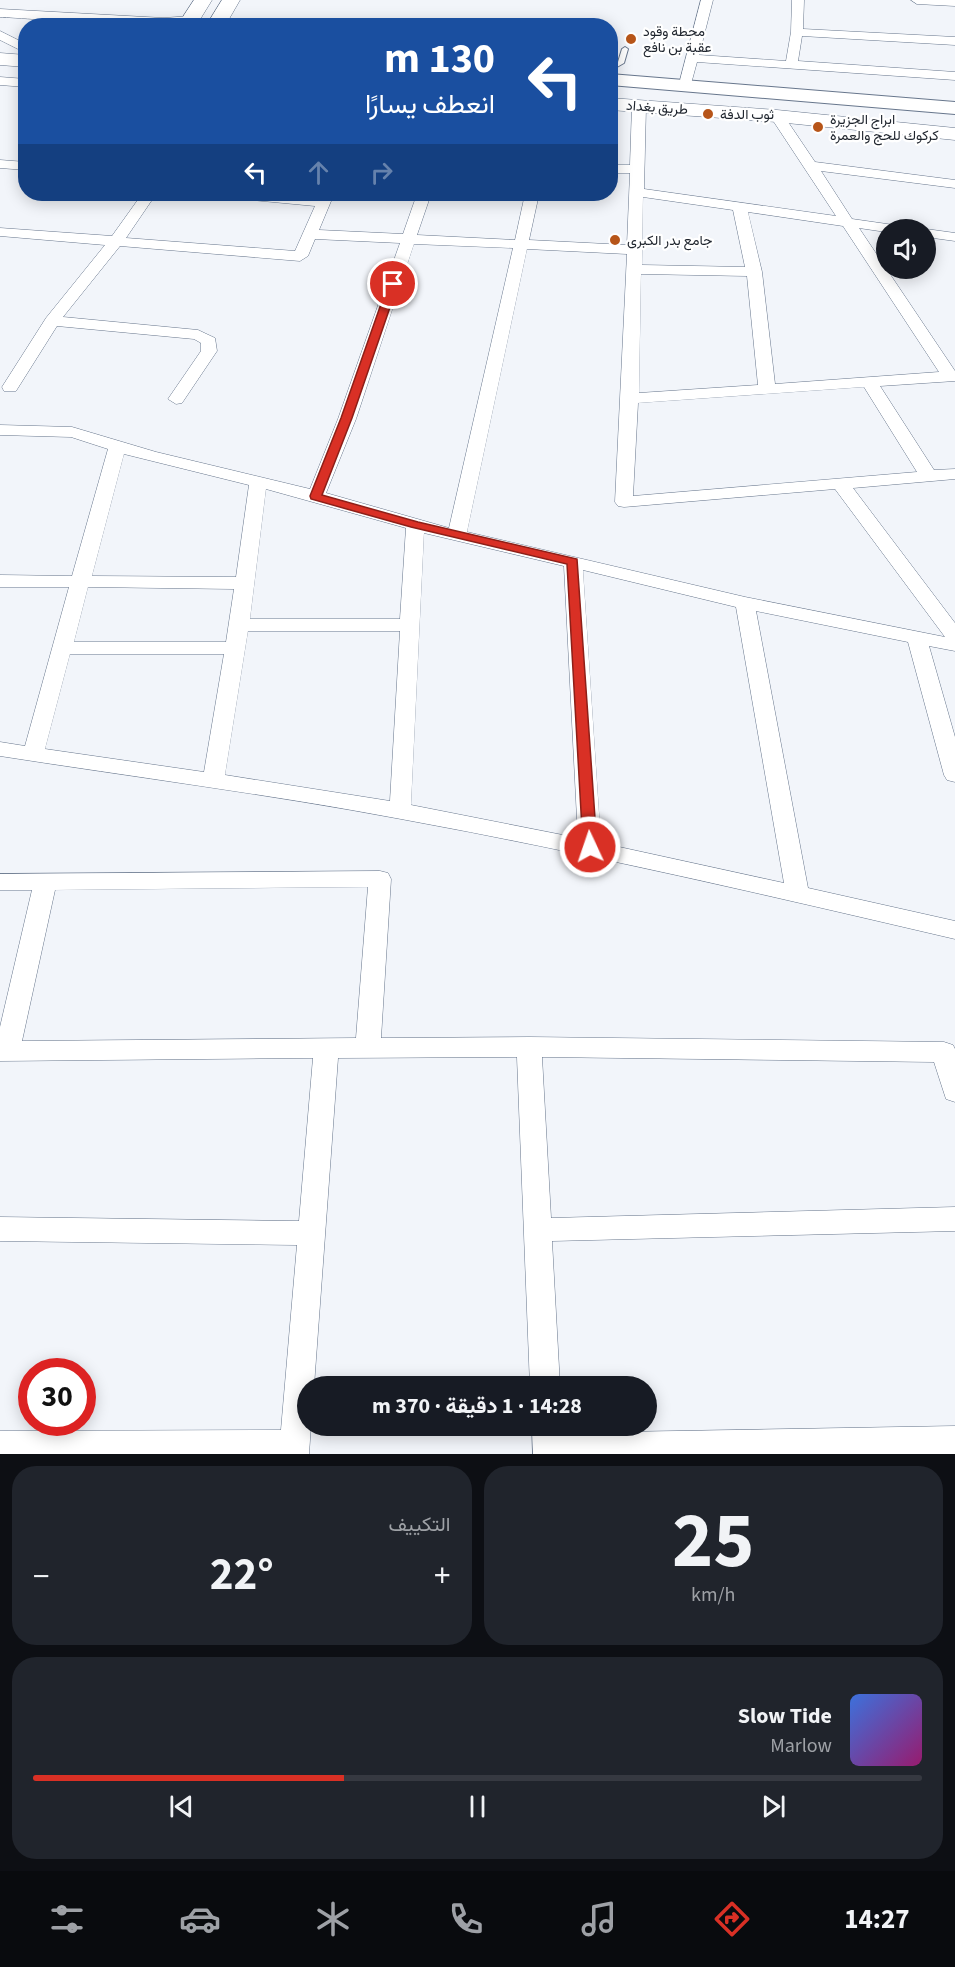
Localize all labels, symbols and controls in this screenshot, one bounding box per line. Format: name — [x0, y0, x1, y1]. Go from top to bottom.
place label: محطة وقود عقبة بن نافع — [643, 22, 712, 58]
text: 130 m — [384, 29, 495, 89]
marker: محطة وقود عقبة بن نافع — [624, 32, 638, 46]
icon: left — [516, 42, 594, 120]
text: انعطف يسارًا — [365, 85, 495, 124]
street label: طريق بغداد — [625, 96, 689, 120]
place label: ثوب الدفة — [720, 105, 774, 125]
marker: ثوب الدفة — [701, 107, 715, 121]
place label: ابراج الجزيرة كركوك للحج والعمرة — [830, 110, 939, 146]
marker: ابراج الجزيرة كركوك للحج والعمرة — [811, 120, 825, 134]
icon: left — [239, 156, 272, 189]
icon: ahead — [302, 156, 335, 189]
icon: right — [365, 156, 398, 189]
map controls — [876, 219, 936, 279]
button: sound — [876, 219, 936, 279]
place label: جامع بدر الكبرى — [627, 231, 712, 251]
marker: جامع بدر الكبرى — [608, 233, 622, 247]
pin — [367, 258, 418, 309]
icon: arrive — [376, 267, 409, 300]
position arrow — [558, 815, 622, 879]
speed limit sign: 30 — [18, 1358, 96, 1436]
text: 14:28 · 1 دقيقة · 370 m — [372, 1390, 582, 1422]
text: 25 — [672, 1486, 754, 1597]
text: التكييف — [388, 1511, 451, 1539]
text: 22° — [210, 1543, 274, 1607]
text: − — [33, 1553, 49, 1600]
text: + — [434, 1553, 450, 1600]
text: km/h — [691, 1581, 735, 1609]
text: Slow Tide — [738, 1700, 832, 1732]
text: Marlow — [770, 1732, 832, 1760]
icon: previous — [165, 1790, 198, 1823]
icon: pause — [461, 1790, 494, 1823]
icon: next — [757, 1790, 790, 1823]
icon: filters — [46, 1898, 88, 1940]
icon: car — [179, 1898, 221, 1940]
icon: climate — [312, 1898, 354, 1940]
icon: phone — [445, 1898, 487, 1940]
icon: music — [578, 1898, 620, 1940]
icon: directions — [711, 1898, 753, 1940]
text: 14:27 — [844, 1900, 909, 1939]

